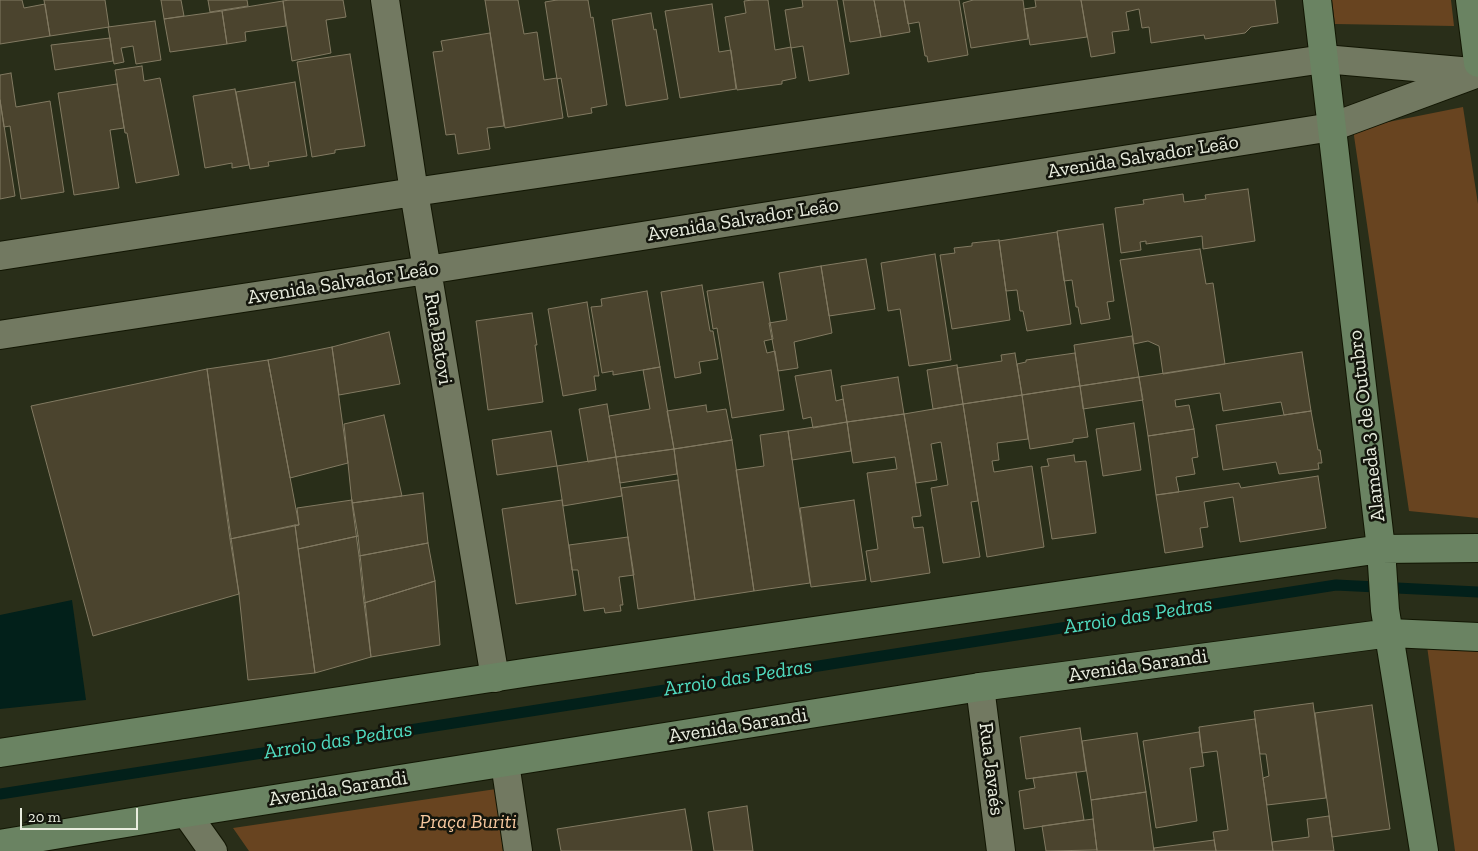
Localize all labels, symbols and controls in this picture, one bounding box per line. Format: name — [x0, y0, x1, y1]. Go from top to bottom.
street label: Avenida Salvador Leão — [1046, 130, 1240, 184]
street label: Avenida Salvador Leão — [646, 193, 840, 247]
street label: Avenida Salvador Leão — [246, 256, 440, 310]
street label: Rua Batovi — [419, 291, 457, 387]
street label: Alameda 3 de Outubro — [1343, 329, 1391, 523]
water label: Arroio das Pedras — [1062, 592, 1214, 640]
street label: Avenida Sarandi — [1067, 644, 1209, 688]
water label: Arroio das Pedras — [662, 654, 814, 702]
street label: Avenida Sarandi — [667, 703, 809, 749]
water label: Arroio das Pedras — [262, 717, 414, 765]
street label: Rua Javaés — [973, 721, 1009, 817]
street label: Avenida Sarandi — [267, 766, 409, 812]
scale bar — [22, 798, 140, 830]
text: 20 m — [28, 808, 61, 826]
park label: Praça Buriti — [419, 810, 517, 834]

